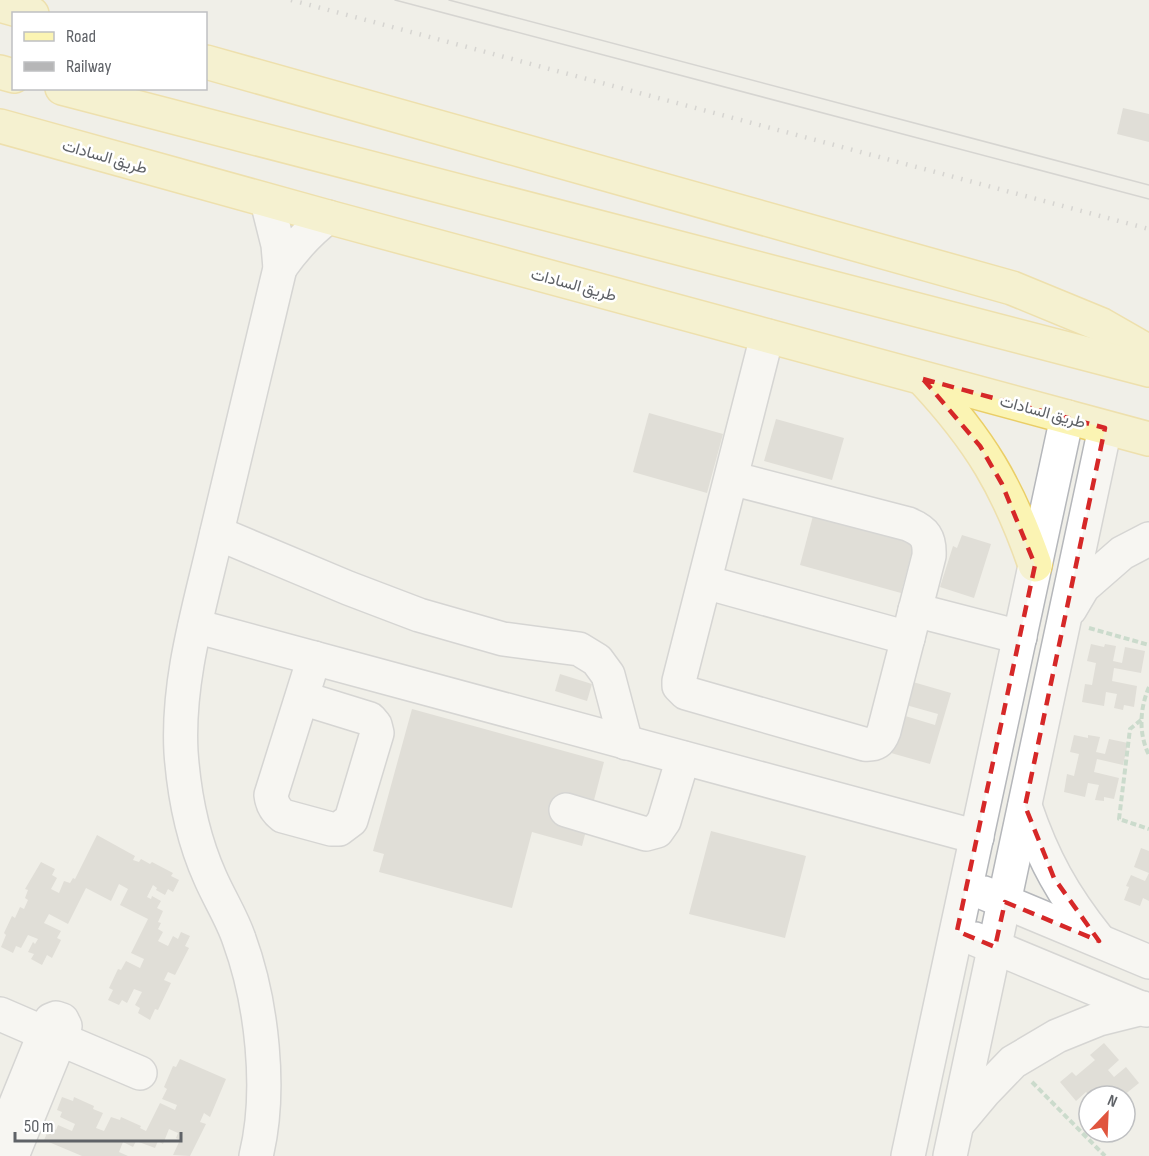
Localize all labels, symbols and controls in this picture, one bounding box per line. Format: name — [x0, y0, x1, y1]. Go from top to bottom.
legend — [12, 12, 207, 90]
text: Road — [66, 26, 96, 47]
text: Railway — [66, 56, 111, 77]
street label: طريق السادات — [60, 136, 149, 179]
street label: طريق السادات — [529, 265, 618, 306]
street label: طريق السادات — [998, 392, 1087, 433]
north arrow — [1077, 1084, 1137, 1144]
text: N — [1105, 1091, 1120, 1112]
scale bar — [15, 1105, 182, 1143]
text: 50 m — [24, 1116, 54, 1137]

